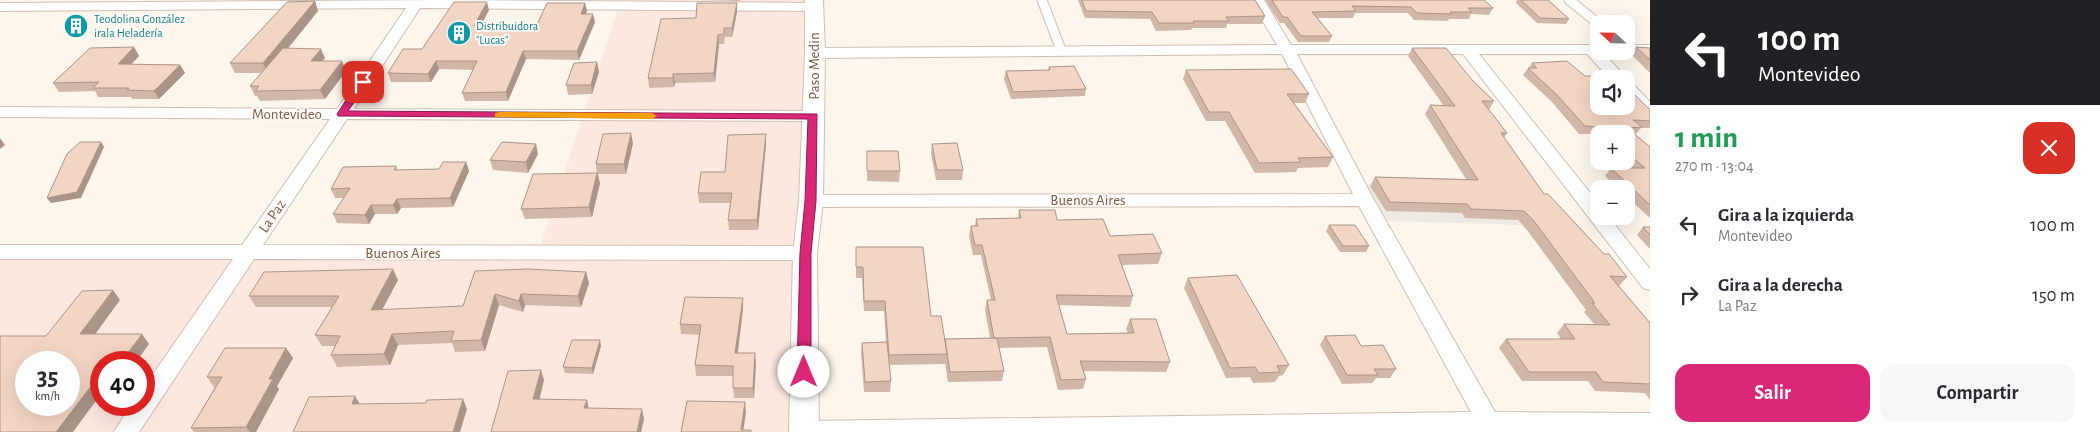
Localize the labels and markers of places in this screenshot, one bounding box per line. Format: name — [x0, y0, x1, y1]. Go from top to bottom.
building icon: Teodolina González irala Heladería — [63, 13, 89, 39]
place label: Teodolina González irala Heladería — [94, 13, 185, 39]
building icon: Distribuidora "Lucas" — [446, 20, 472, 46]
place label: Distribuidora "Lucas" — [476, 20, 539, 46]
pin — [342, 61, 384, 103]

